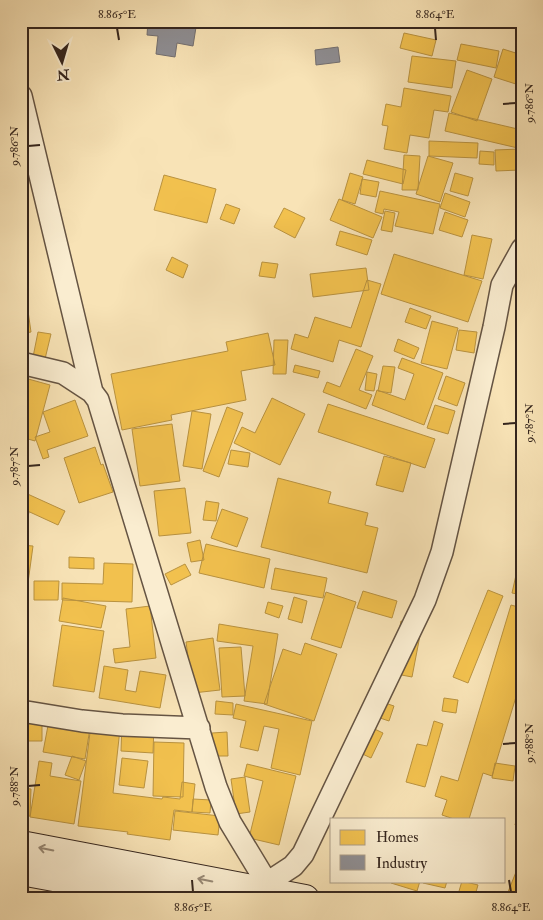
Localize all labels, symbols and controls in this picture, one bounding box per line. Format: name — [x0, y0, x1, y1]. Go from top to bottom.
text: 8.865°E — [98, 7, 136, 22]
text: 8.864°E — [416, 7, 455, 22]
north arrow — [38, 38, 88, 88]
text: N — [56, 65, 71, 84]
text: 9.786°N — [522, 83, 537, 124]
text: 9.786°N — [7, 126, 22, 167]
text: 9.787°N — [522, 403, 537, 444]
text: 9.787°N — [7, 446, 22, 487]
text: 9.788°N — [522, 723, 537, 764]
text: 9.788°N — [7, 766, 22, 807]
legend — [330, 818, 506, 882]
text: Homes — [376, 828, 418, 847]
one-way arrow — [38, 844, 54, 854]
text: Industry — [376, 854, 427, 873]
one-way arrow — [198, 874, 214, 884]
text: 8.865°E — [174, 900, 212, 915]
text: 8.864°E — [492, 900, 531, 915]

